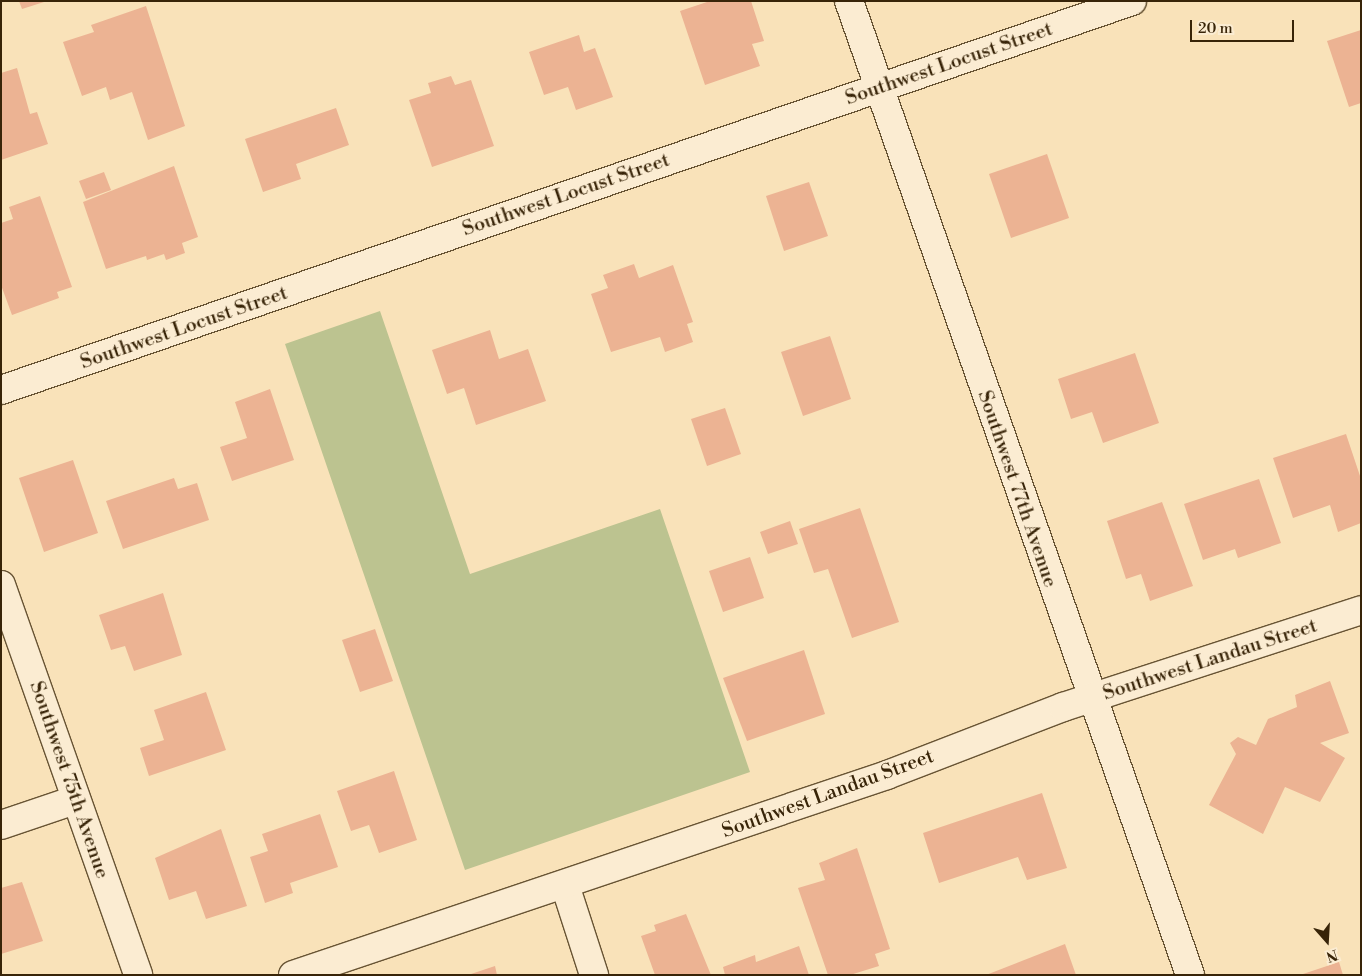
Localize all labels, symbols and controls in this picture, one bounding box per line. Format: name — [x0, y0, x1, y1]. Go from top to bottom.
scale bar — [1192, 10, 1296, 42]
street label: Southwest Locust Street — [842, 17, 1056, 111]
text: 20 m — [1198, 19, 1233, 38]
street label: Southwest Locust Street — [459, 148, 673, 242]
street label: Southwest Locust Street — [77, 281, 291, 375]
street label: Southwest 77th Avenue — [972, 387, 1062, 591]
street label: Southwest Landau Street — [1100, 614, 1320, 706]
street label: Southwest 75th Avenue — [24, 678, 114, 882]
street label: Southwest Landau Street — [719, 744, 937, 844]
north arrow — [1302, 916, 1352, 966]
text: N — [1324, 945, 1340, 965]

